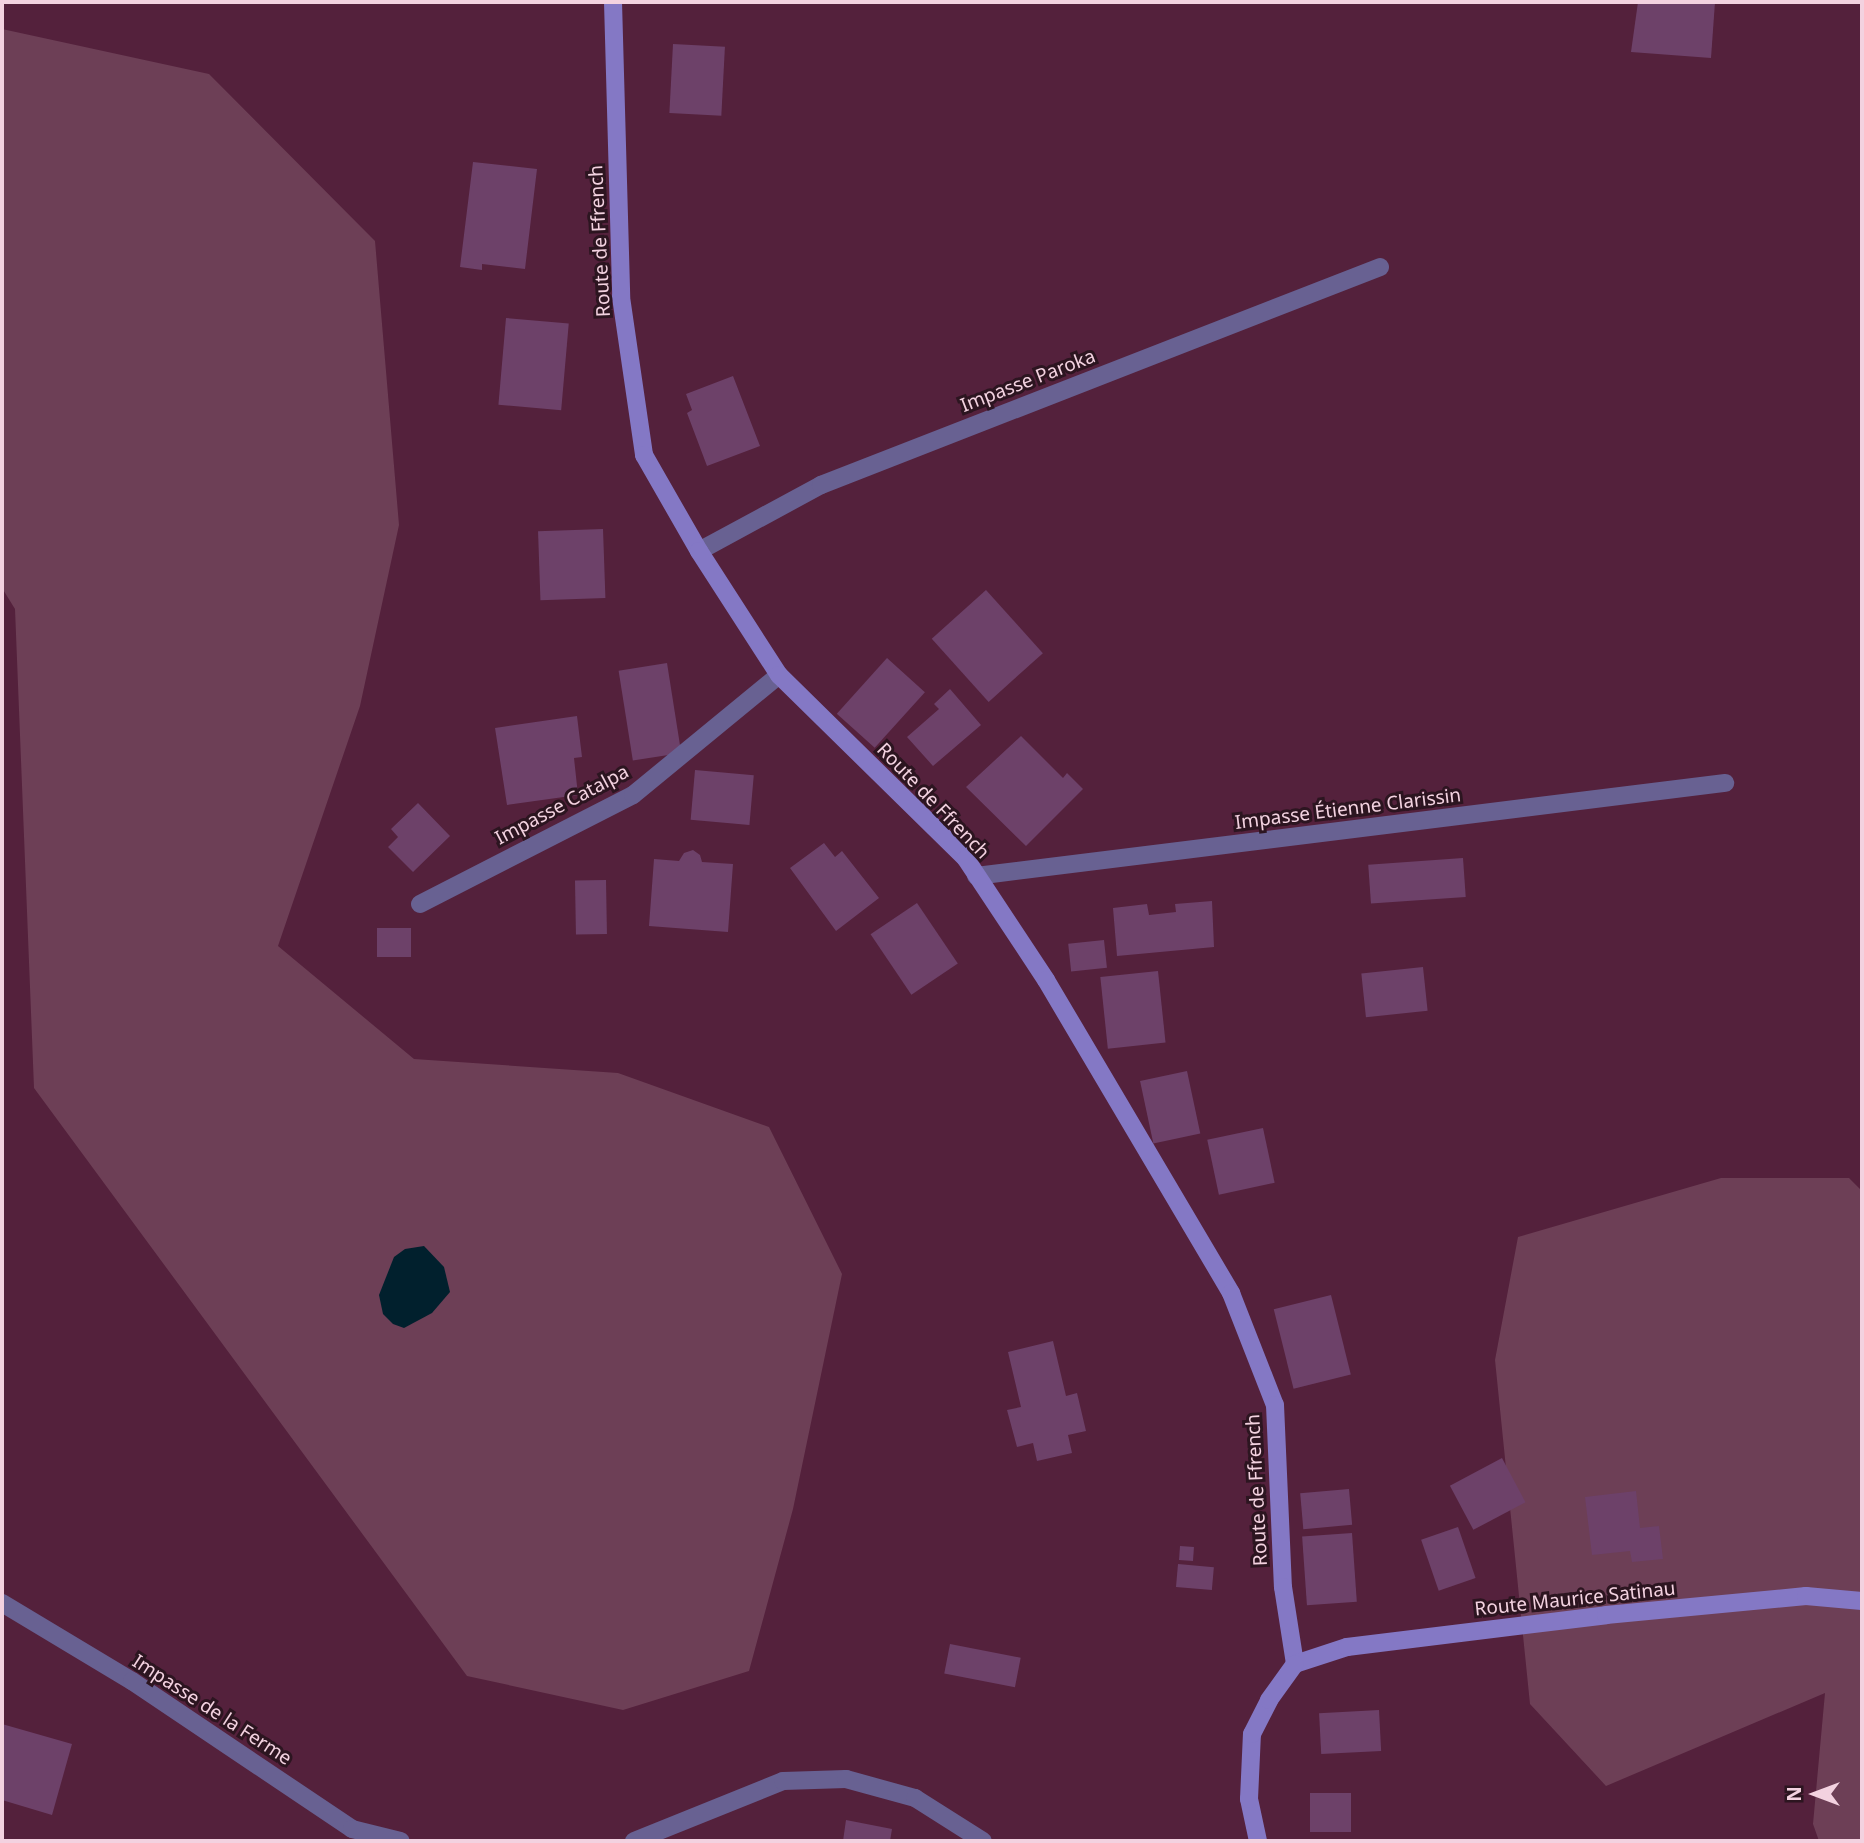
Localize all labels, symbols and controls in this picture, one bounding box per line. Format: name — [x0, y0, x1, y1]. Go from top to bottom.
street label: Route de Ffrench — [585, 164, 615, 318]
street label: Impasse Paroka — [957, 345, 1099, 417]
street label: Route de Ffrench — [872, 738, 994, 864]
street label: Impasse Catalpa — [491, 760, 633, 850]
street label: Impasse Étienne Clarissin — [1234, 784, 1462, 834]
street label: Route de Ffrench — [1242, 1413, 1272, 1567]
street label: Route Maurice Satinau — [1473, 1577, 1677, 1621]
street label: Impasse de la Ferme — [128, 1650, 296, 1770]
north arrow — [1780, 1759, 1850, 1829]
text: N — [1781, 1786, 1807, 1802]

